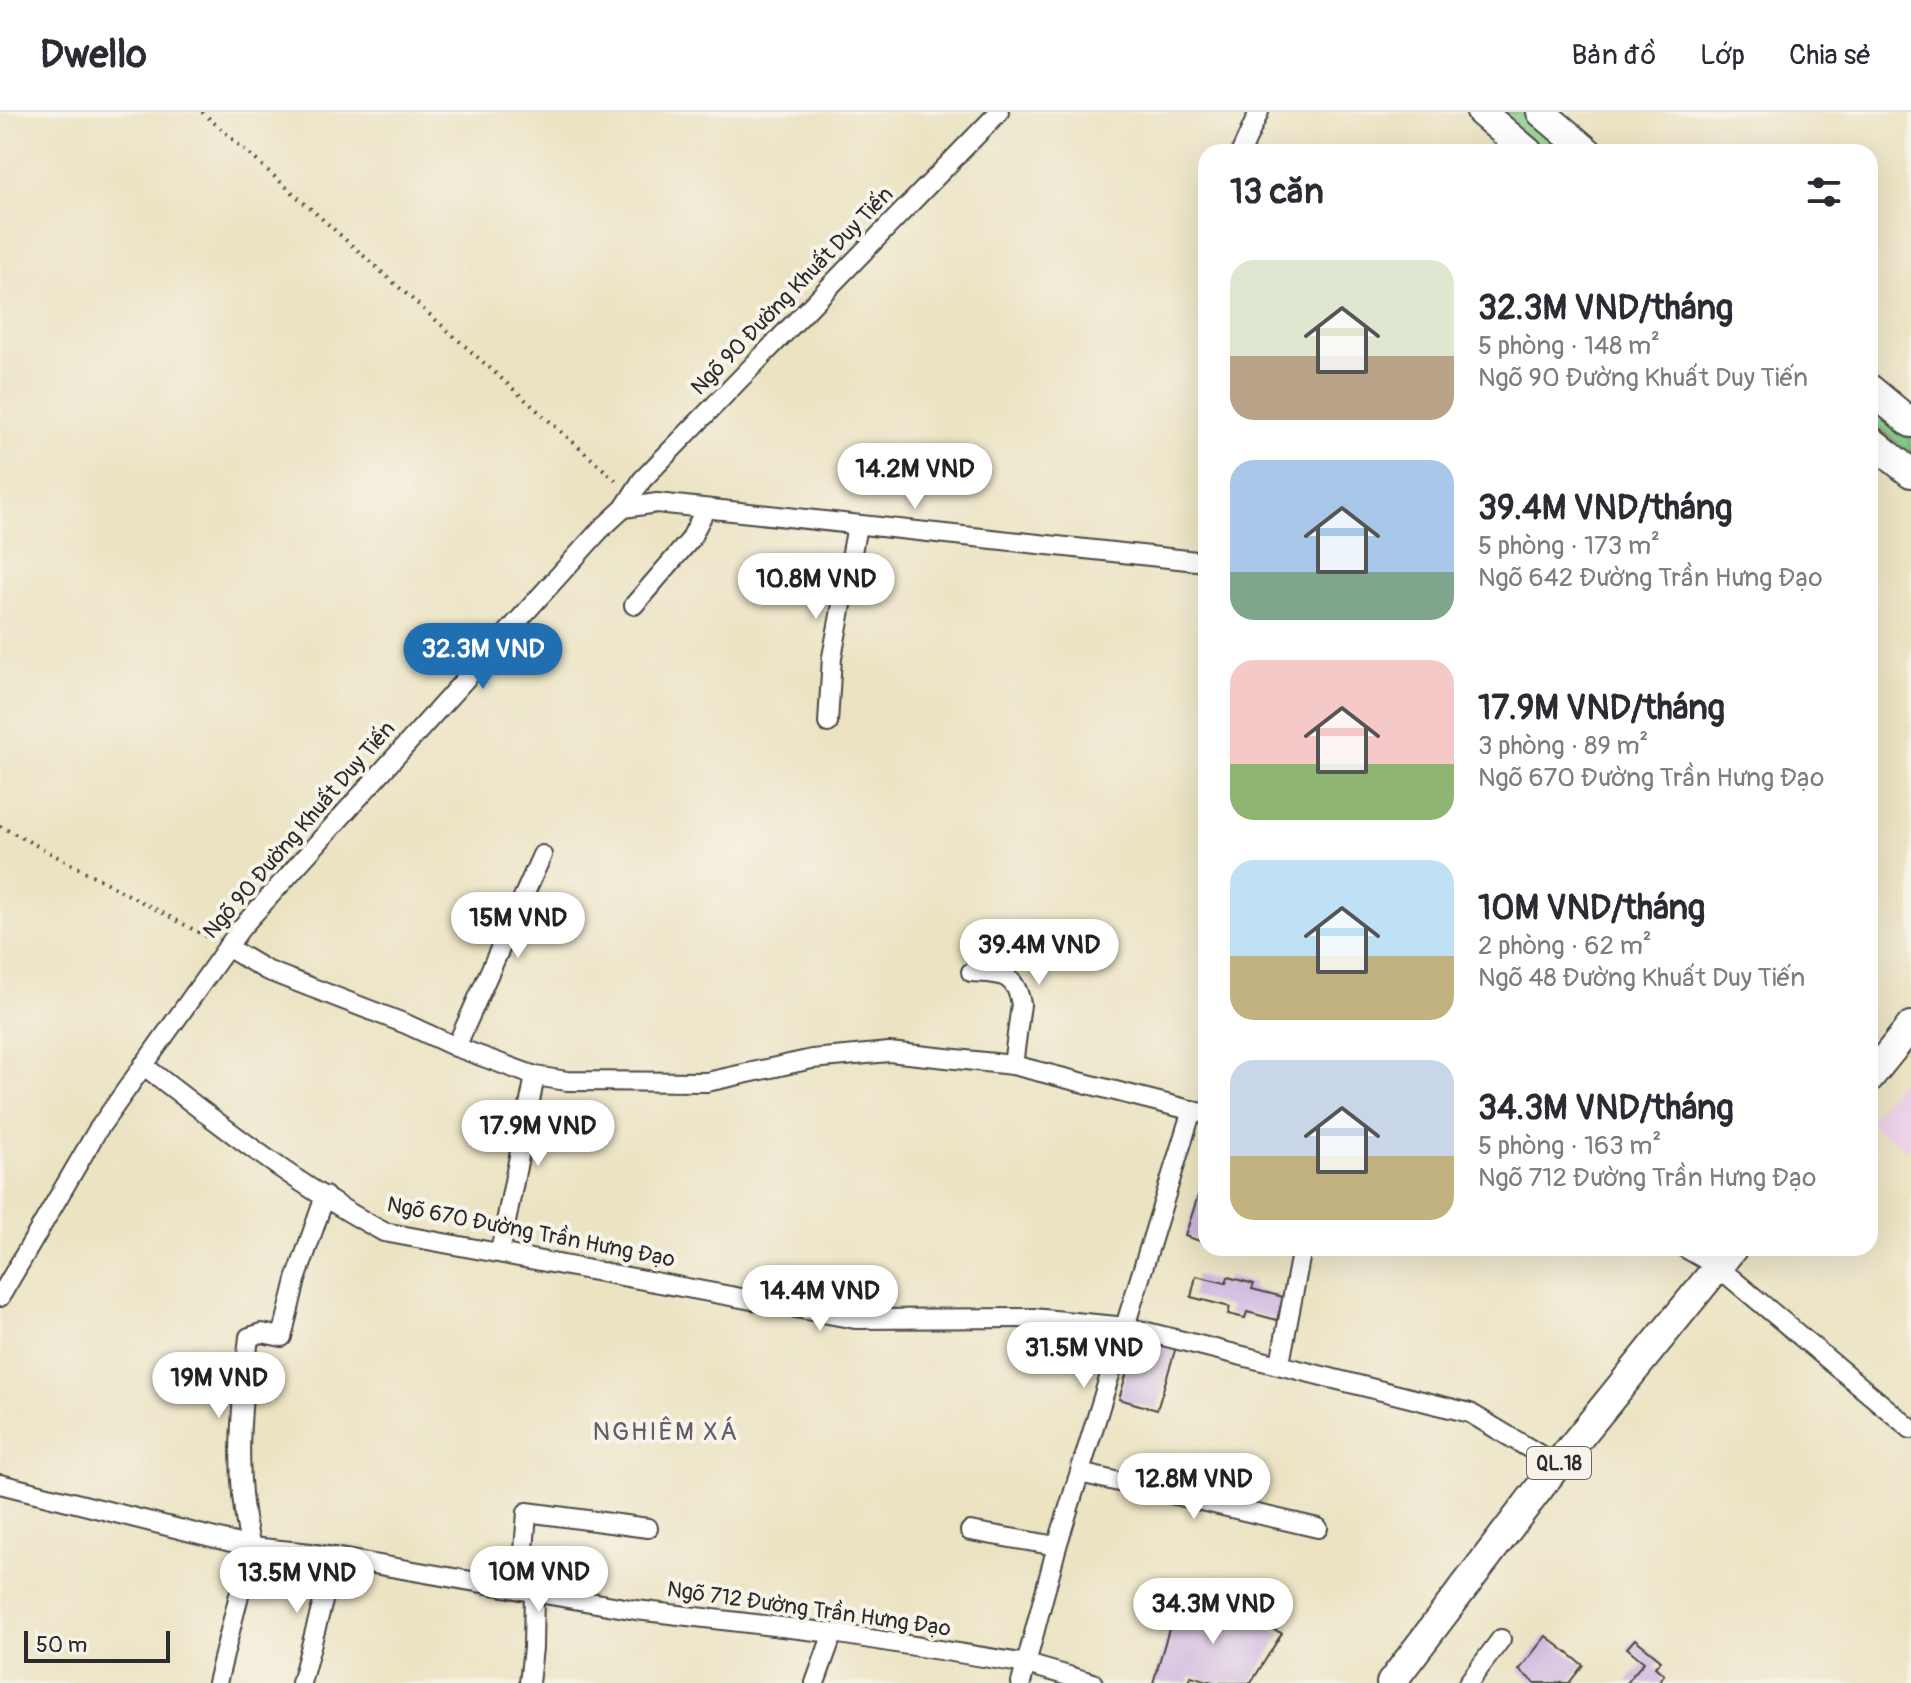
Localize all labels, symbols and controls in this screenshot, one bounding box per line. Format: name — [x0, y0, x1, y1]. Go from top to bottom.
text: Dwello — [40, 31, 147, 79]
text: Bản đồ — [1572, 38, 1656, 73]
text: Lớp — [1700, 38, 1745, 73]
text: Chia sẻ — [1789, 38, 1871, 73]
icon: filters — [1802, 170, 1846, 214]
text: 13 căn — [1230, 171, 1324, 214]
street label: Ngõ 90 Đường Khuất Duy Tiến — [685, 181, 899, 401]
text: 32.3M VND/tháng — [1478, 287, 1733, 330]
icon: home — [1294, 292, 1390, 388]
text: 5 phòng · 148 m² — [1478, 330, 1660, 362]
text: Ngõ 90 Đường Khuất Duy Tiến — [1478, 362, 1808, 394]
pin: 14.2M VND — [823, 443, 1007, 511]
text: 14.2M VND — [855, 453, 975, 485]
text: 39.4M VND/tháng — [1478, 487, 1732, 530]
icon: home — [1294, 492, 1390, 588]
text: 5 phòng · 173 m² — [1478, 530, 1660, 562]
pin: 10.8M VND — [724, 553, 908, 621]
text: Ngõ 642 Đường Trần Hưng Đạo — [1478, 562, 1823, 594]
text: 10.8M VND — [756, 563, 876, 595]
pin: 32.3M VND — [391, 623, 575, 691]
text: 32.3M VND — [421, 633, 545, 665]
text: 17.9M VND/tháng — [1478, 687, 1725, 730]
icon: home — [1294, 692, 1390, 788]
street label: Ngõ 90 Đường Khuất Duy Tiến — [197, 715, 401, 945]
text: 3 phòng · 89 m² — [1478, 730, 1648, 762]
text: Ngõ 670 Đường Trần Hưng Đạo — [1478, 762, 1824, 794]
text: 10M VND/tháng — [1478, 887, 1705, 930]
pin: 15M VND — [444, 892, 592, 960]
icon: home — [1294, 892, 1390, 988]
text: 15M VND — [469, 902, 567, 934]
pin: 39.4M VND — [947, 919, 1131, 987]
text: 39.4M VND — [978, 929, 1100, 961]
text: 2 phòng · 62 m² — [1478, 930, 1652, 962]
text: Ngõ 48 Đường Khuất Duy Tiến — [1478, 962, 1805, 994]
text: 34.3M VND/tháng — [1478, 1087, 1734, 1130]
icon: home — [1294, 1092, 1390, 1188]
pin: 17.9M VND — [446, 1100, 630, 1168]
text: 17.9M VND — [480, 1110, 596, 1142]
text: 5 phòng · 163 m² — [1478, 1130, 1661, 1162]
text: Ngõ 712 Đường Trần Hưng Đạo — [1478, 1162, 1816, 1194]
street label: Ngõ 670 Đường Trần Hưng Đạo — [385, 1190, 678, 1274]
pin: 14.4M VND — [728, 1265, 912, 1333]
text: 14.4M VND — [760, 1275, 880, 1307]
pin: 31.5M VND — [992, 1322, 1176, 1390]
text: 31.5M VND — [1025, 1332, 1143, 1364]
pin: 19M VND — [145, 1352, 293, 1420]
text: 19M VND — [170, 1362, 268, 1394]
district label: NGHIÊM XÁ — [592, 1416, 740, 1448]
road number: QL.18 — [1527, 1447, 1591, 1479]
pin: 12.8M VND — [1102, 1453, 1286, 1521]
text: 12.8M VND — [1135, 1463, 1253, 1495]
pin: 10M VND — [465, 1546, 613, 1614]
pin: 13.5M VND — [205, 1547, 389, 1615]
text: 10M VND — [488, 1556, 590, 1588]
text: 13.5M VND — [238, 1557, 356, 1589]
street label: Ngõ 712 Đường Trần Hưng Đạo — [665, 1575, 953, 1643]
pin: 34.3M VND — [1121, 1578, 1305, 1646]
text: 34.3M VND — [1151, 1588, 1275, 1620]
scale bar — [24, 1627, 170, 1663]
text: 50 m — [36, 1631, 87, 1659]

